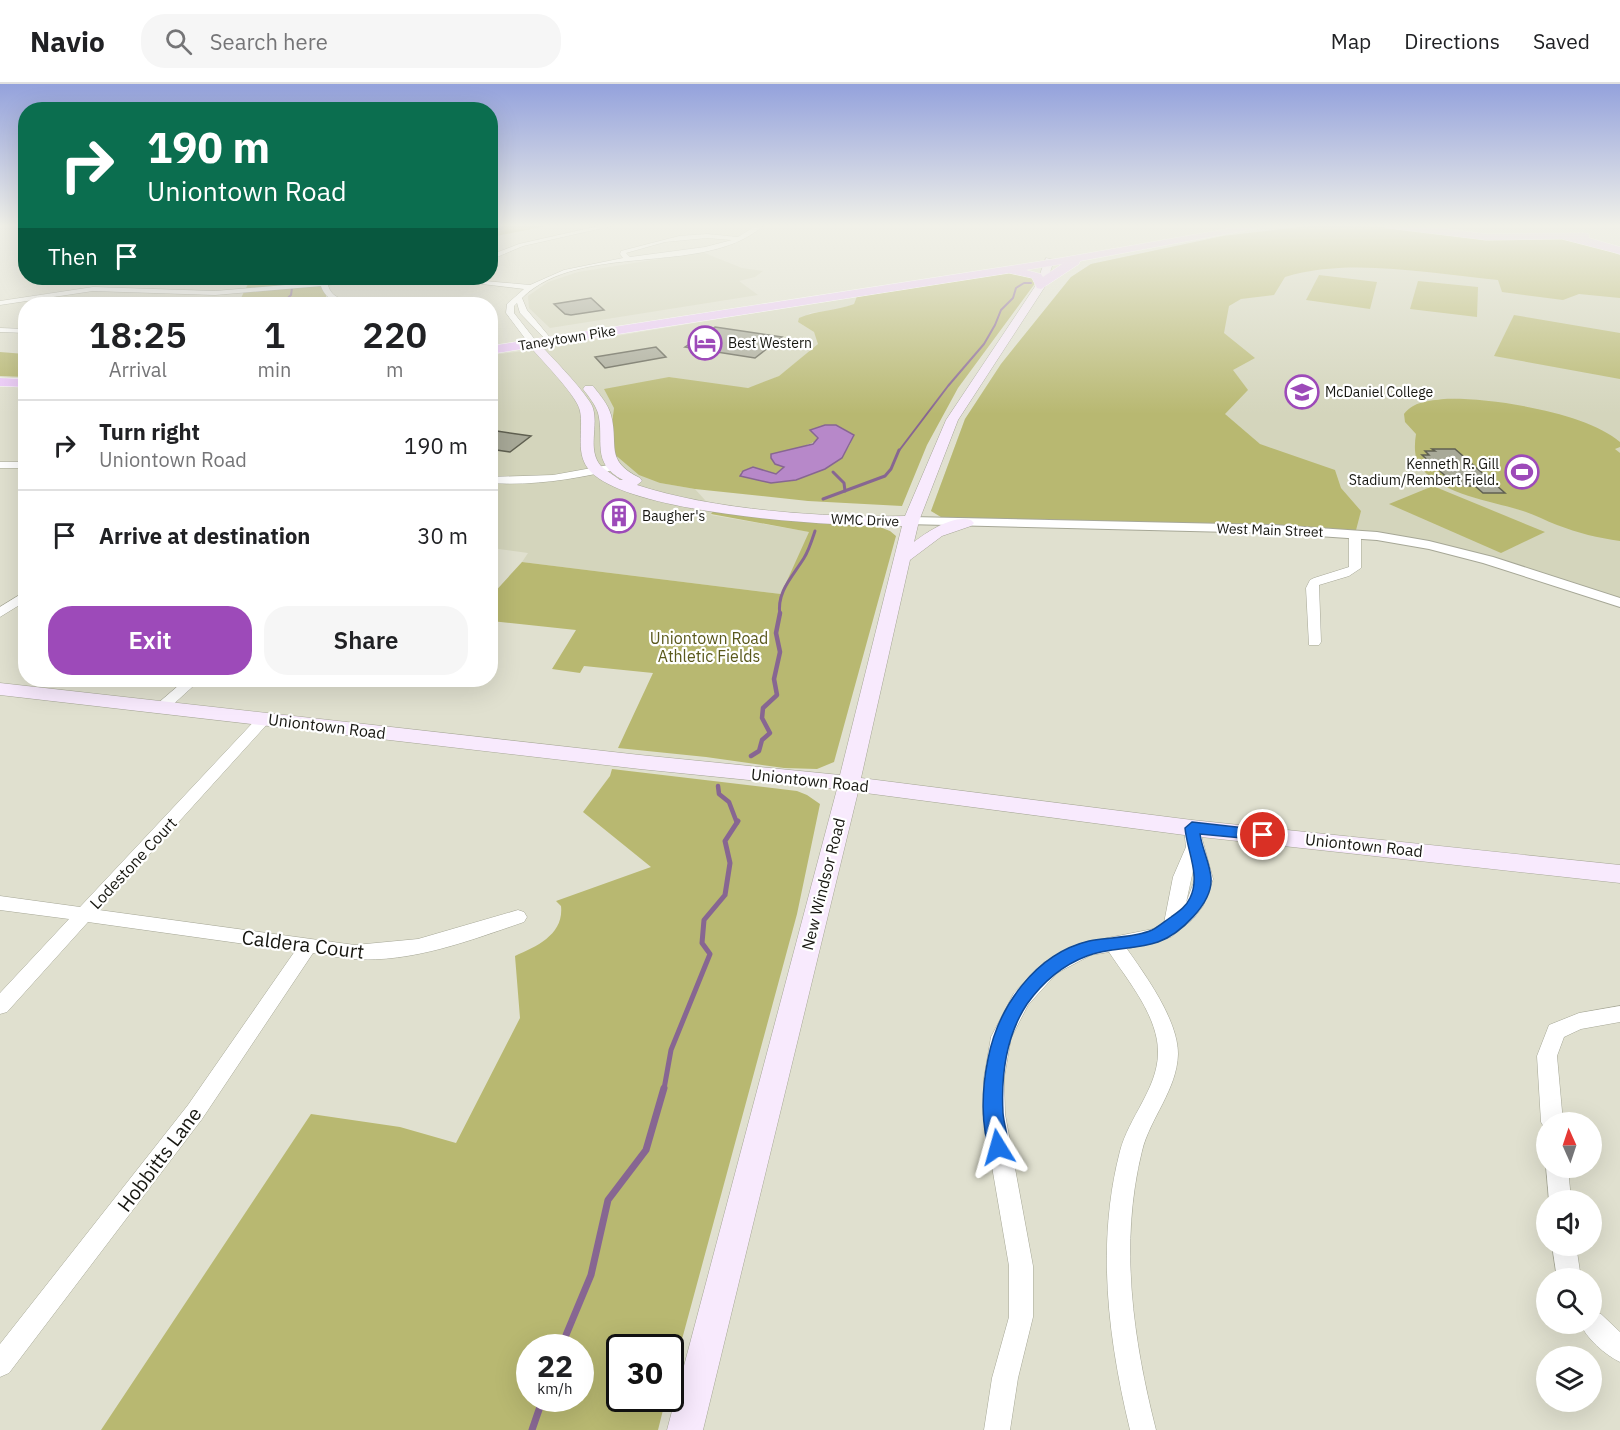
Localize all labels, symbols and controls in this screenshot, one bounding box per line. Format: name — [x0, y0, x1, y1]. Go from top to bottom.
search box — [141, 14, 561, 68]
text: Navio — [30, 23, 105, 60]
icon: search — [162, 25, 195, 58]
text: Search here — [210, 27, 328, 56]
text: Map — [1331, 27, 1371, 55]
text: Directions — [1404, 27, 1500, 55]
text: Saved — [1533, 27, 1590, 55]
text: 190 m — [147, 120, 270, 175]
icon: right — [48, 126, 126, 204]
text: Uniontown Road — [147, 173, 347, 208]
icon: arrive — [110, 240, 143, 273]
text: Then — [48, 242, 98, 271]
text: 18:25 — [89, 311, 187, 358]
text: 1 — [264, 311, 285, 358]
text: 220 — [362, 311, 427, 358]
street label: Taneytown Pike — [517, 321, 617, 355]
hotel icon: Best Western — [687, 325, 723, 361]
place label: Best Western — [728, 334, 812, 352]
text: Arrival — [109, 356, 167, 383]
text: min — [258, 356, 291, 383]
text: m — [386, 356, 403, 383]
school or university icon: McDaniel College — [1284, 374, 1320, 410]
place label: McDaniel College — [1325, 383, 1434, 401]
text: Turn right — [99, 417, 200, 446]
icon: right — [48, 429, 81, 462]
text: 190 m — [404, 431, 468, 460]
text: Uniontown Road — [99, 446, 247, 473]
sports icon: Kenneth R. Gill Stadium/Rembert Field. — [1504, 454, 1540, 490]
place label: Kenneth R. Gill Stadium/Rembert Field. — [1349, 455, 1499, 489]
building icon: Baugher's — [601, 498, 637, 534]
place label: Baugher's — [642, 507, 706, 525]
street label: WMC Drive — [831, 510, 900, 530]
icon: arrive — [48, 519, 81, 552]
street label: West Main Street — [1216, 519, 1324, 541]
text: Arrive at destination — [99, 521, 310, 550]
text: 30 m — [417, 521, 468, 550]
button: Exit — [48, 606, 252, 675]
button: Share — [264, 606, 468, 675]
park label: Uniontown Road Athletic Fields — [650, 628, 768, 666]
street label: Uniontown Road — [267, 709, 387, 743]
street label: Uniontown Road — [750, 764, 870, 796]
pin — [1237, 809, 1288, 860]
street label: Lodestone Court — [85, 813, 181, 913]
street label: New Windsor Road — [797, 816, 849, 952]
icon: arrive — [1246, 818, 1279, 851]
street label: Uniontown Road — [1304, 829, 1424, 861]
street label: Caldera Court — [240, 923, 366, 965]
street label: Hobbitts Lane — [111, 1101, 207, 1217]
north arrow — [1536, 1112, 1602, 1178]
map controls — [1536, 1112, 1602, 1412]
position arrow — [966, 1115, 1030, 1179]
button: sound — [1536, 1190, 1602, 1256]
button: search — [1536, 1268, 1602, 1334]
speed limit sign: 30 — [606, 1334, 684, 1412]
text: 22 — [537, 1346, 573, 1385]
button: layers — [1536, 1346, 1602, 1412]
text: km/h — [537, 1379, 573, 1398]

